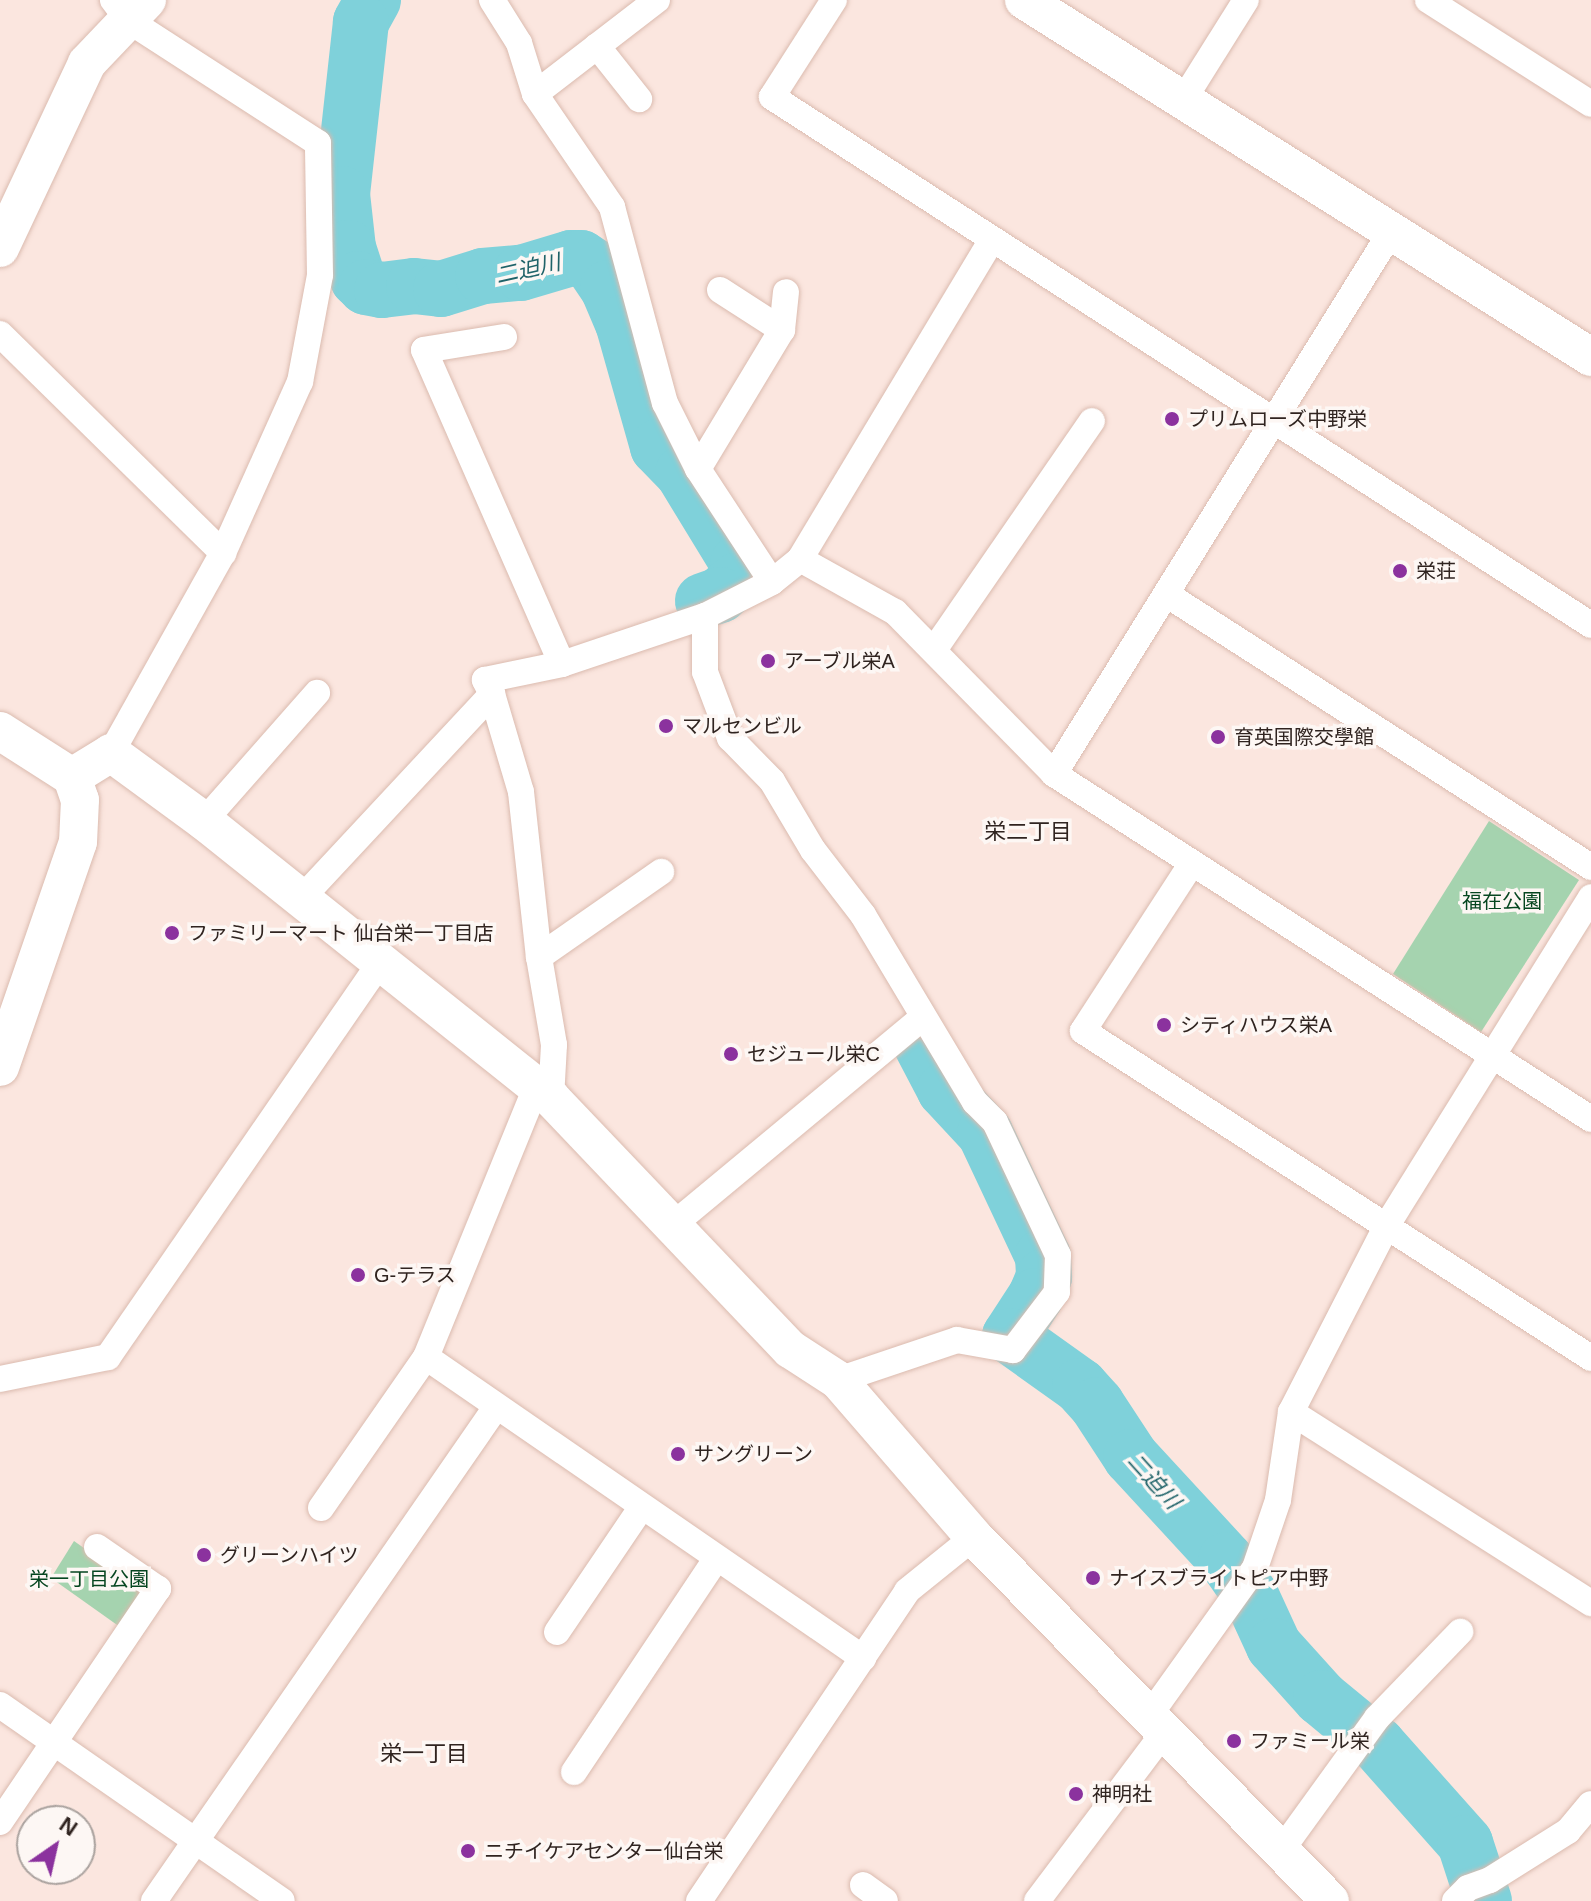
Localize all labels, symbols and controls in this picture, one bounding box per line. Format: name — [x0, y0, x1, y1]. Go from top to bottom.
water label: 二迫川 — [493, 249, 563, 289]
place label: プリムローズ中野栄 — [1188, 407, 1368, 431]
marker: プリムローズ中野栄 — [1163, 410, 1181, 428]
place label: 栄荘 — [1416, 559, 1456, 583]
marker: 栄荘 — [1391, 562, 1409, 580]
place label: アーブル栄A — [784, 649, 896, 673]
marker: アーブル栄A — [759, 652, 777, 670]
place label: マルセンビル — [682, 714, 802, 738]
marker: マルセンビル — [657, 717, 675, 735]
place label: 育英国際交學館 — [1234, 725, 1374, 749]
marker: 育英国際交學館 — [1209, 728, 1227, 746]
district label: 栄二丁目 — [984, 819, 1072, 845]
park label: 福在公園 — [1462, 889, 1542, 913]
place label: ファミリーマート 仙台栄一丁目店 — [188, 921, 494, 945]
marker: ファミリーマート 仙台栄一丁目店 — [163, 924, 181, 942]
place label: シティハウス栄A — [1180, 1013, 1333, 1037]
marker: シティハウス栄A — [1155, 1016, 1173, 1034]
place label: セジュール栄C — [747, 1042, 881, 1066]
marker: セジュール栄C — [722, 1045, 740, 1063]
place label: G-テラス — [374, 1263, 456, 1287]
marker: G-テラス — [349, 1266, 367, 1284]
place label: サングリーン — [694, 1442, 814, 1466]
marker: サングリーン — [669, 1445, 687, 1463]
water label: 二迫川 — [1122, 1448, 1186, 1514]
place label: グリーンハイツ — [220, 1543, 360, 1567]
marker: グリーンハイツ — [195, 1546, 213, 1564]
place label: ナイスブライトピア中野 — [1109, 1566, 1329, 1590]
park label: 栄一丁目公園 — [29, 1567, 149, 1591]
marker: ナイスブライトピア中野 — [1084, 1569, 1102, 1587]
place label: ファミール栄 — [1250, 1729, 1370, 1753]
marker: ファミール栄 — [1225, 1732, 1243, 1750]
district label: 栄一丁目 — [380, 1741, 468, 1767]
place label: 神明社 — [1092, 1782, 1152, 1806]
marker: 神明社 — [1067, 1785, 1085, 1803]
north arrow — [16, 1805, 96, 1885]
text: N — [55, 1812, 82, 1841]
place label: ニチイケアセンター仙台栄 — [484, 1839, 724, 1863]
marker: ニチイケアセンター仙台栄 — [459, 1842, 477, 1860]

